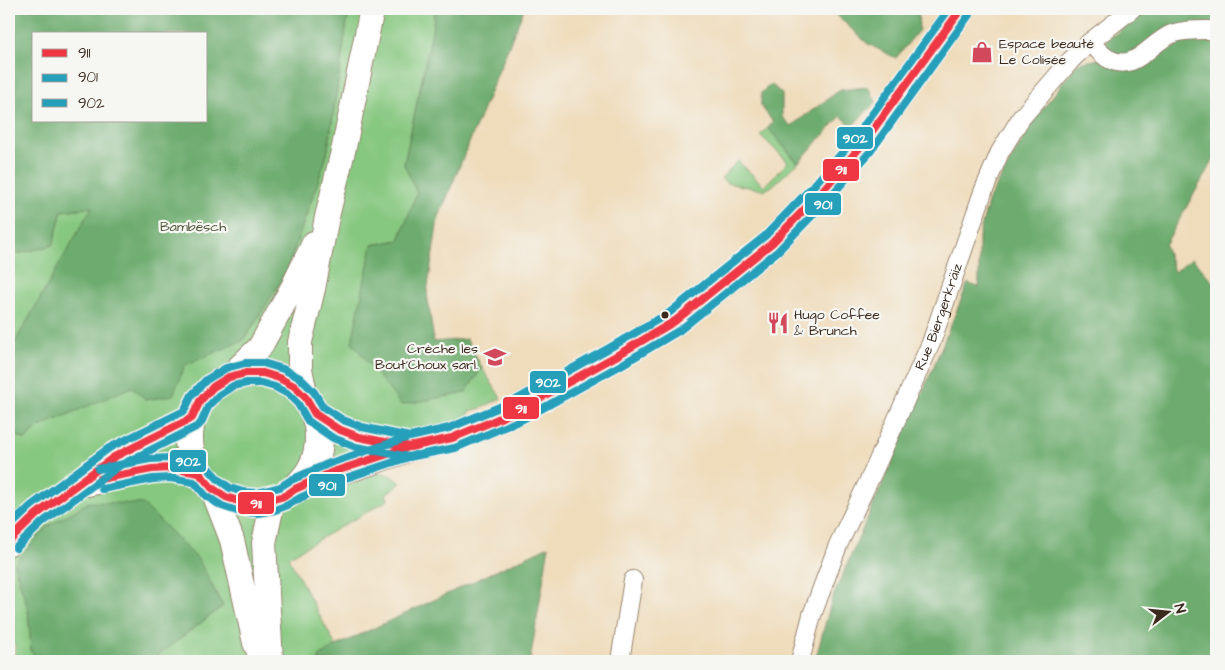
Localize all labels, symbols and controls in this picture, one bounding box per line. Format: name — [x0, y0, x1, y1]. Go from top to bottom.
legend — [32, 32, 208, 122]
place label: Espace beauté Le Colisée — [999, 34, 1095, 70]
shop icon: Espace beauté Le Colisée — [969, 39, 995, 65]
text: 911 — [78, 43, 90, 64]
text: 901 — [78, 67, 98, 88]
text: 902 — [78, 93, 105, 114]
line badge: 902 — [836, 126, 874, 150]
text: 902 — [843, 129, 868, 149]
line badge: 911 — [822, 158, 860, 182]
text: 911 — [835, 160, 847, 180]
line badge: 901 — [804, 192, 842, 216]
text: 901 — [814, 195, 833, 215]
park label: Bambësch — [160, 217, 226, 237]
street label: Rue Biergerkräiz — [910, 260, 968, 374]
place label: Hugo Coffee & Brunch — [794, 305, 880, 341]
unlabelled marker — [660, 310, 670, 320]
restaurant icon: Hugo Coffee & Brunch — [765, 310, 791, 336]
place label: Crèche les Bout'Choux sarl. — [375, 339, 478, 375]
school or university icon: Crèche les Bout'Choux sarl. — [482, 344, 508, 370]
line badge: 902 — [529, 370, 567, 394]
text: 902 — [536, 373, 561, 393]
line badge: 911 — [502, 396, 540, 420]
text: 911 — [515, 399, 527, 419]
line badge: 902 — [169, 449, 207, 473]
text: 902 — [176, 452, 201, 472]
line badge: 901 — [308, 473, 346, 497]
text: 901 — [318, 476, 337, 496]
line badge: 911 — [237, 491, 275, 515]
text: 911 — [250, 494, 262, 514]
north arrow — [1142, 588, 1192, 638]
text: N — [1169, 602, 1190, 616]

